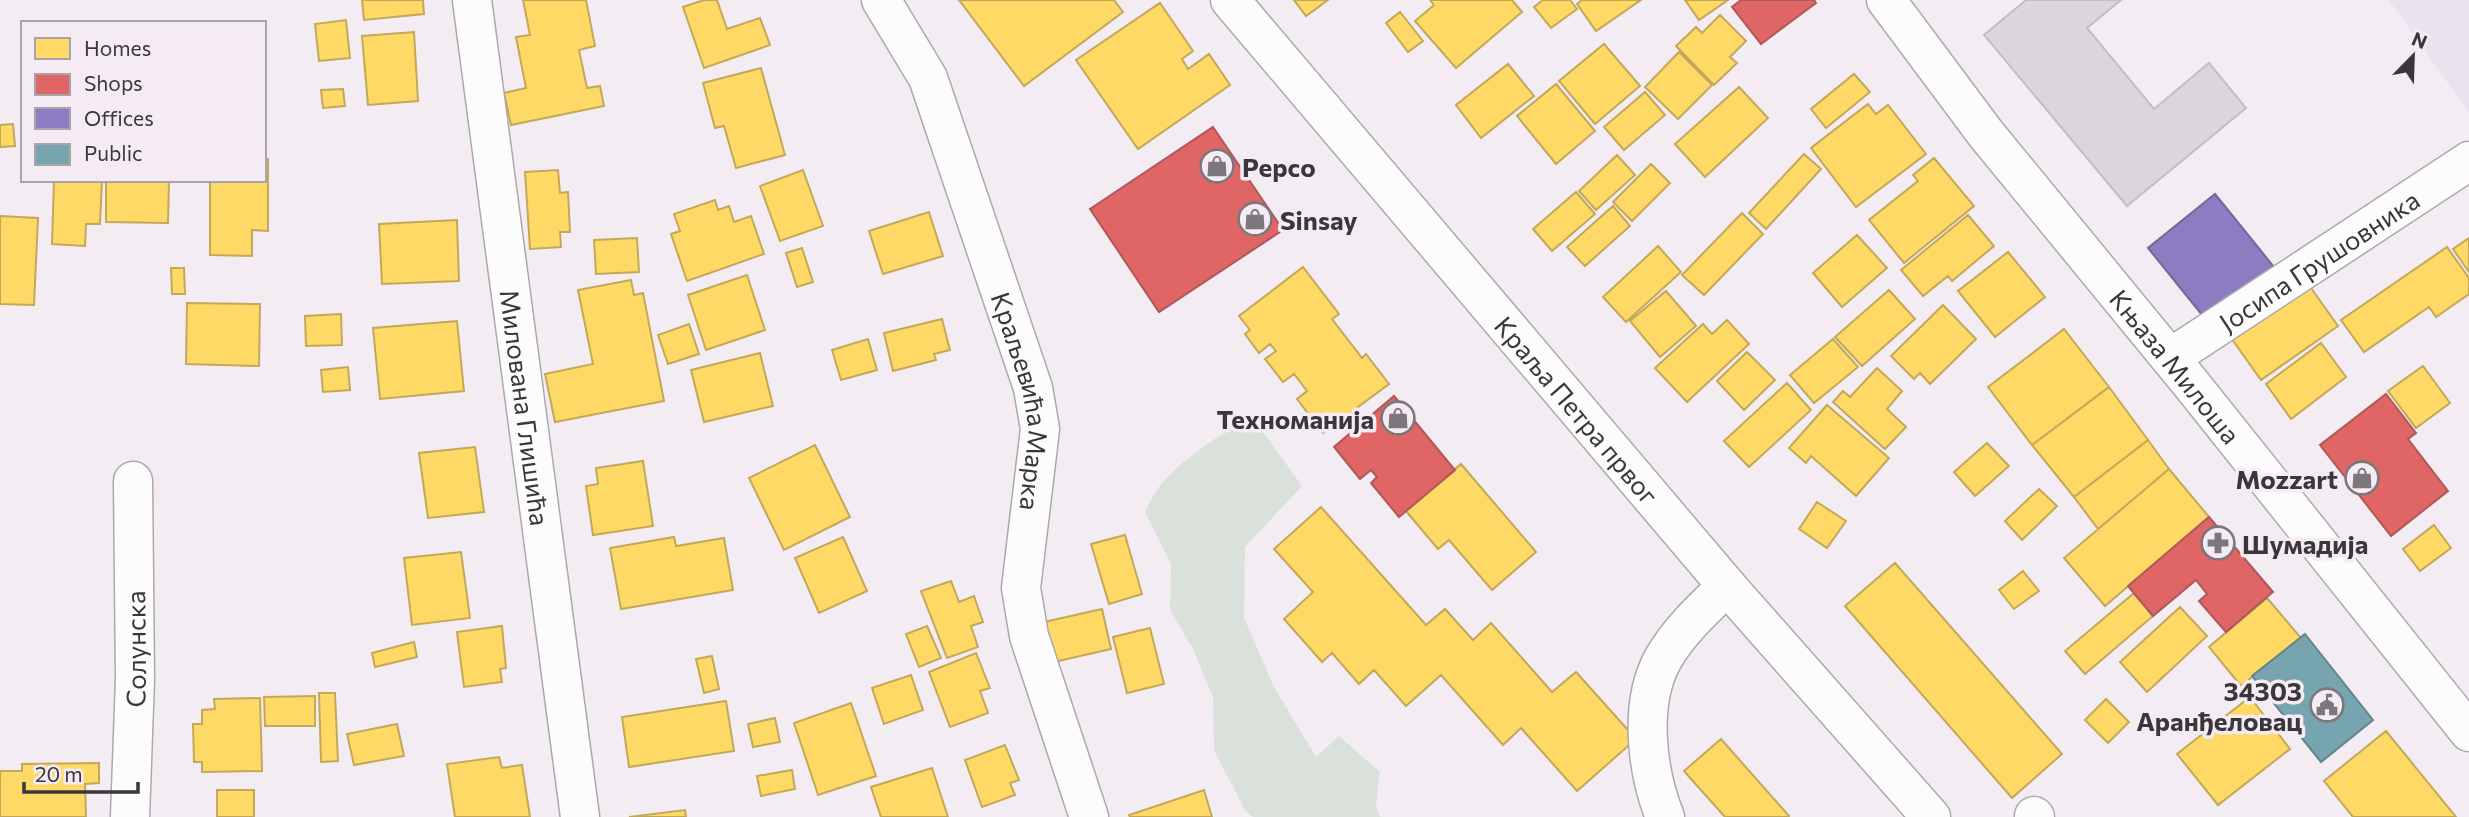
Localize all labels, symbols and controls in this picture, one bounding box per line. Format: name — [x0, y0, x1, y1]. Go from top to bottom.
legend — [21, 21, 266, 182]
north arrow — [2378, 21, 2448, 91]
text: N — [2409, 27, 2431, 53]
text: Homes — [84, 35, 151, 60]
text: Shops — [84, 70, 143, 95]
text: Offices — [84, 105, 154, 130]
text: Public — [84, 140, 142, 165]
shop icon: Pepco — [1198, 147, 1236, 185]
place label: Pepco — [1242, 151, 1316, 182]
street label: Јосипа Грушовника — [2213, 183, 2425, 337]
shop icon: Sinsay — [1236, 200, 1274, 238]
place label: Sinsay — [1280, 204, 1358, 235]
street label: Књаза Милоша — [2104, 283, 2248, 449]
street label: Милована Глишића — [495, 288, 557, 527]
street label: Краљевића Марка — [986, 288, 1056, 513]
street label: Краља Петра првог — [1489, 309, 1666, 510]
shop icon: Техноманија — [1379, 399, 1417, 437]
place label: Техноманија — [1216, 403, 1374, 434]
shop icon: Mozzart — [2343, 459, 2381, 497]
place label: Mozzart — [2235, 463, 2338, 494]
pharmacy icon: Шумадија — [2199, 524, 2237, 562]
place label: Шумадија — [2242, 528, 2368, 559]
street label: Солунска — [118, 591, 151, 708]
place label: 34303 Аранђеловац — [2136, 675, 2302, 736]
public building icon: 34303 Аранђеловац — [2308, 686, 2346, 724]
scale bar — [24, 750, 138, 794]
text: 20 m — [35, 761, 83, 786]

